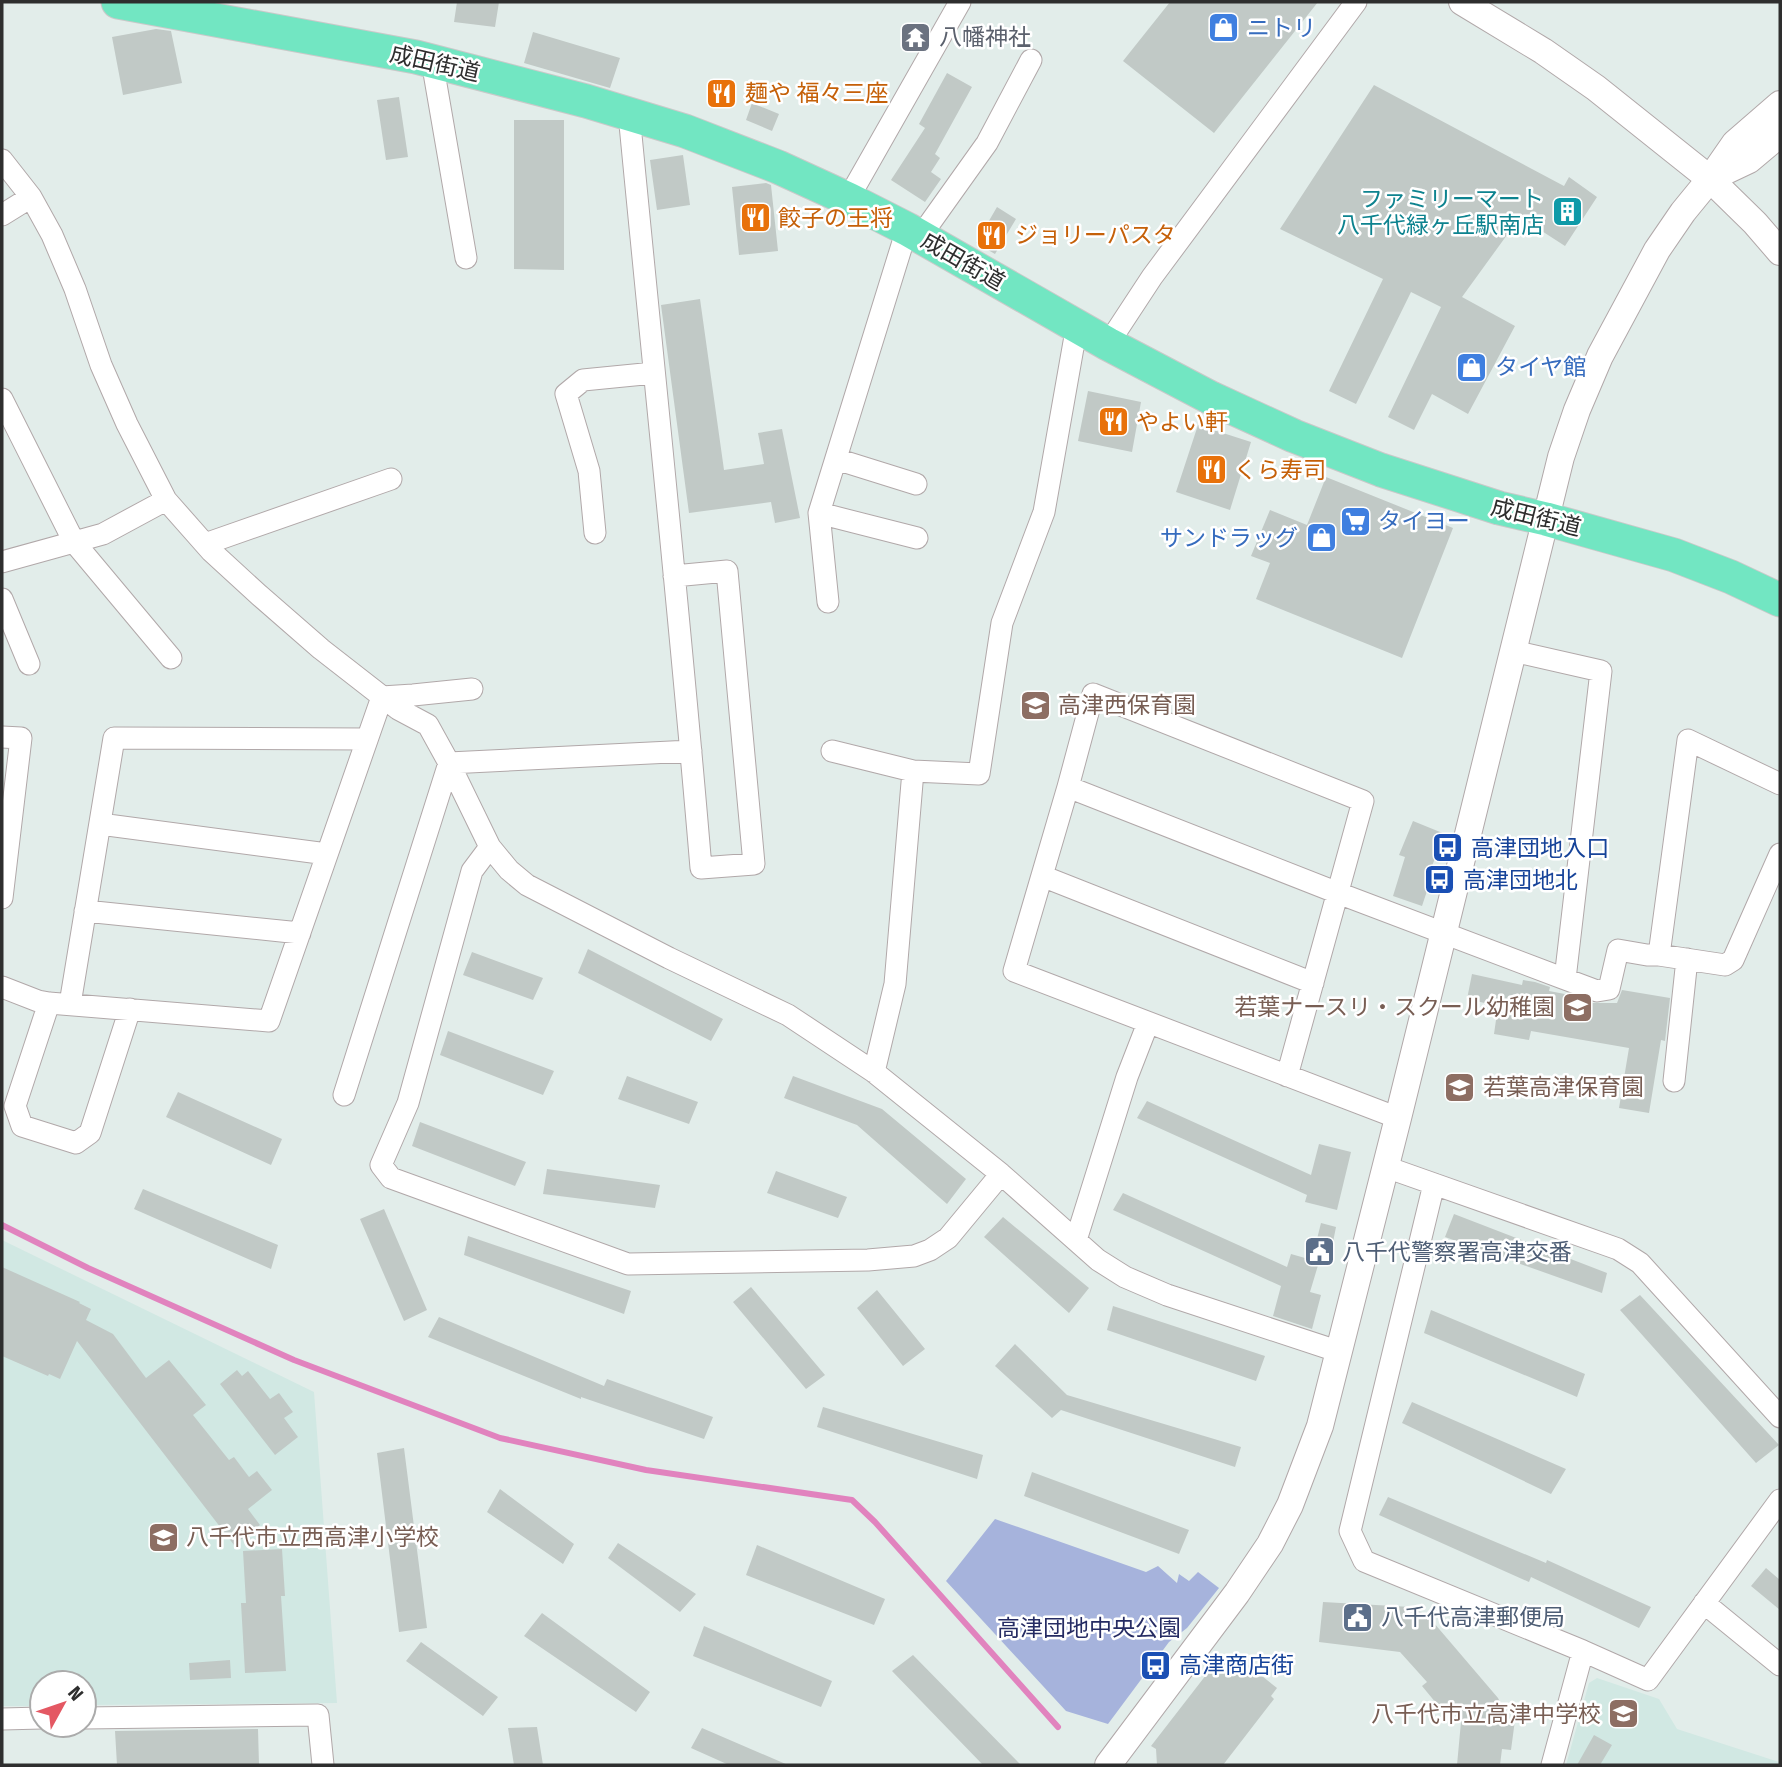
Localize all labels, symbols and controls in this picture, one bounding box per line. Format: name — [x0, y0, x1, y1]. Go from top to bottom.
shop icon: ニトリ — [1207, 11, 1241, 45]
place label: ニトリ — [1247, 14, 1316, 42]
temple icon: 八幡神社 — [899, 20, 933, 54]
place label: 八幡神社 — [939, 23, 1031, 51]
street label: 成田街道 — [387, 39, 483, 87]
restaurant icon: 麺や 福々三座 — [705, 76, 739, 110]
place label: 麺や 福々三座 — [745, 79, 888, 107]
place label: ファミリーマート 八千代緑ヶ丘駅南店 — [1337, 185, 1544, 239]
building icon: ファミリーマート 八千代緑ヶ丘駅南店 — [1550, 195, 1584, 229]
restaurant icon: 餃子の王将 — [738, 201, 772, 235]
place label: 餃子の王将 — [778, 204, 893, 232]
restaurant icon: ジョリーパスタ — [975, 218, 1009, 252]
place label: ジョリーパスタ — [1015, 221, 1176, 249]
street label: 成田街道 — [916, 226, 1010, 296]
shop icon: タイヤ館 — [1455, 350, 1489, 384]
place label: タイヤ館 — [1495, 353, 1586, 381]
restaurant icon: やよい軒 — [1096, 405, 1130, 439]
place label: やよい軒 — [1136, 408, 1228, 436]
restaurant icon: くら寿司 — [1194, 453, 1228, 487]
place label: くら寿司 — [1234, 456, 1326, 484]
street label: 成田街道 — [1488, 492, 1584, 542]
supermarket icon: タイヨー — [1338, 504, 1372, 538]
place label: タイヨー — [1378, 507, 1470, 535]
shop icon: サンドラッグ — [1304, 521, 1338, 555]
place label: サンドラッグ — [1160, 524, 1298, 552]
school or university icon: 高津西保育園 — [1018, 688, 1052, 722]
place label: 高津西保育園 — [1058, 691, 1196, 719]
bus stop icon: 高津団地入口 — [1431, 831, 1465, 865]
place label: 高津団地入口 — [1471, 834, 1609, 862]
bus stop icon: 高津団地北 — [1423, 863, 1457, 897]
place label: 高津団地北 — [1463, 866, 1578, 894]
school or university icon: 若葉ナースリ・スクール幼稚園 — [1561, 990, 1595, 1024]
place label: 若葉ナースリ・スクール幼稚園 — [1234, 993, 1555, 1021]
school or university icon: 若葉高津保育園 — [1443, 1070, 1477, 1104]
place label: 若葉高津保育園 — [1483, 1073, 1644, 1101]
public building icon: 八千代警察署高津交番 — [1302, 1235, 1336, 1269]
place label: 八千代警察署高津交番 — [1342, 1238, 1572, 1266]
school or university icon: 八千代市立西高津小学校 — [146, 1520, 180, 1554]
place label: 八千代市立西高津小学校 — [186, 1523, 439, 1551]
public building icon: 八千代高津郵便局 — [1341, 1600, 1375, 1634]
place label: 八千代高津郵便局 — [1381, 1603, 1565, 1631]
park label: 高津団地中央公園 — [997, 1614, 1181, 1642]
bus stop icon: 高津商店街 — [1139, 1648, 1173, 1682]
place label: 高津商店街 — [1179, 1651, 1294, 1679]
north arrow — [28, 1669, 98, 1739]
text: N — [63, 1682, 88, 1705]
school or university icon: 八千代市立高津中学校 — [1607, 1697, 1641, 1731]
place label: 八千代市立高津中学校 — [1371, 1700, 1601, 1728]

